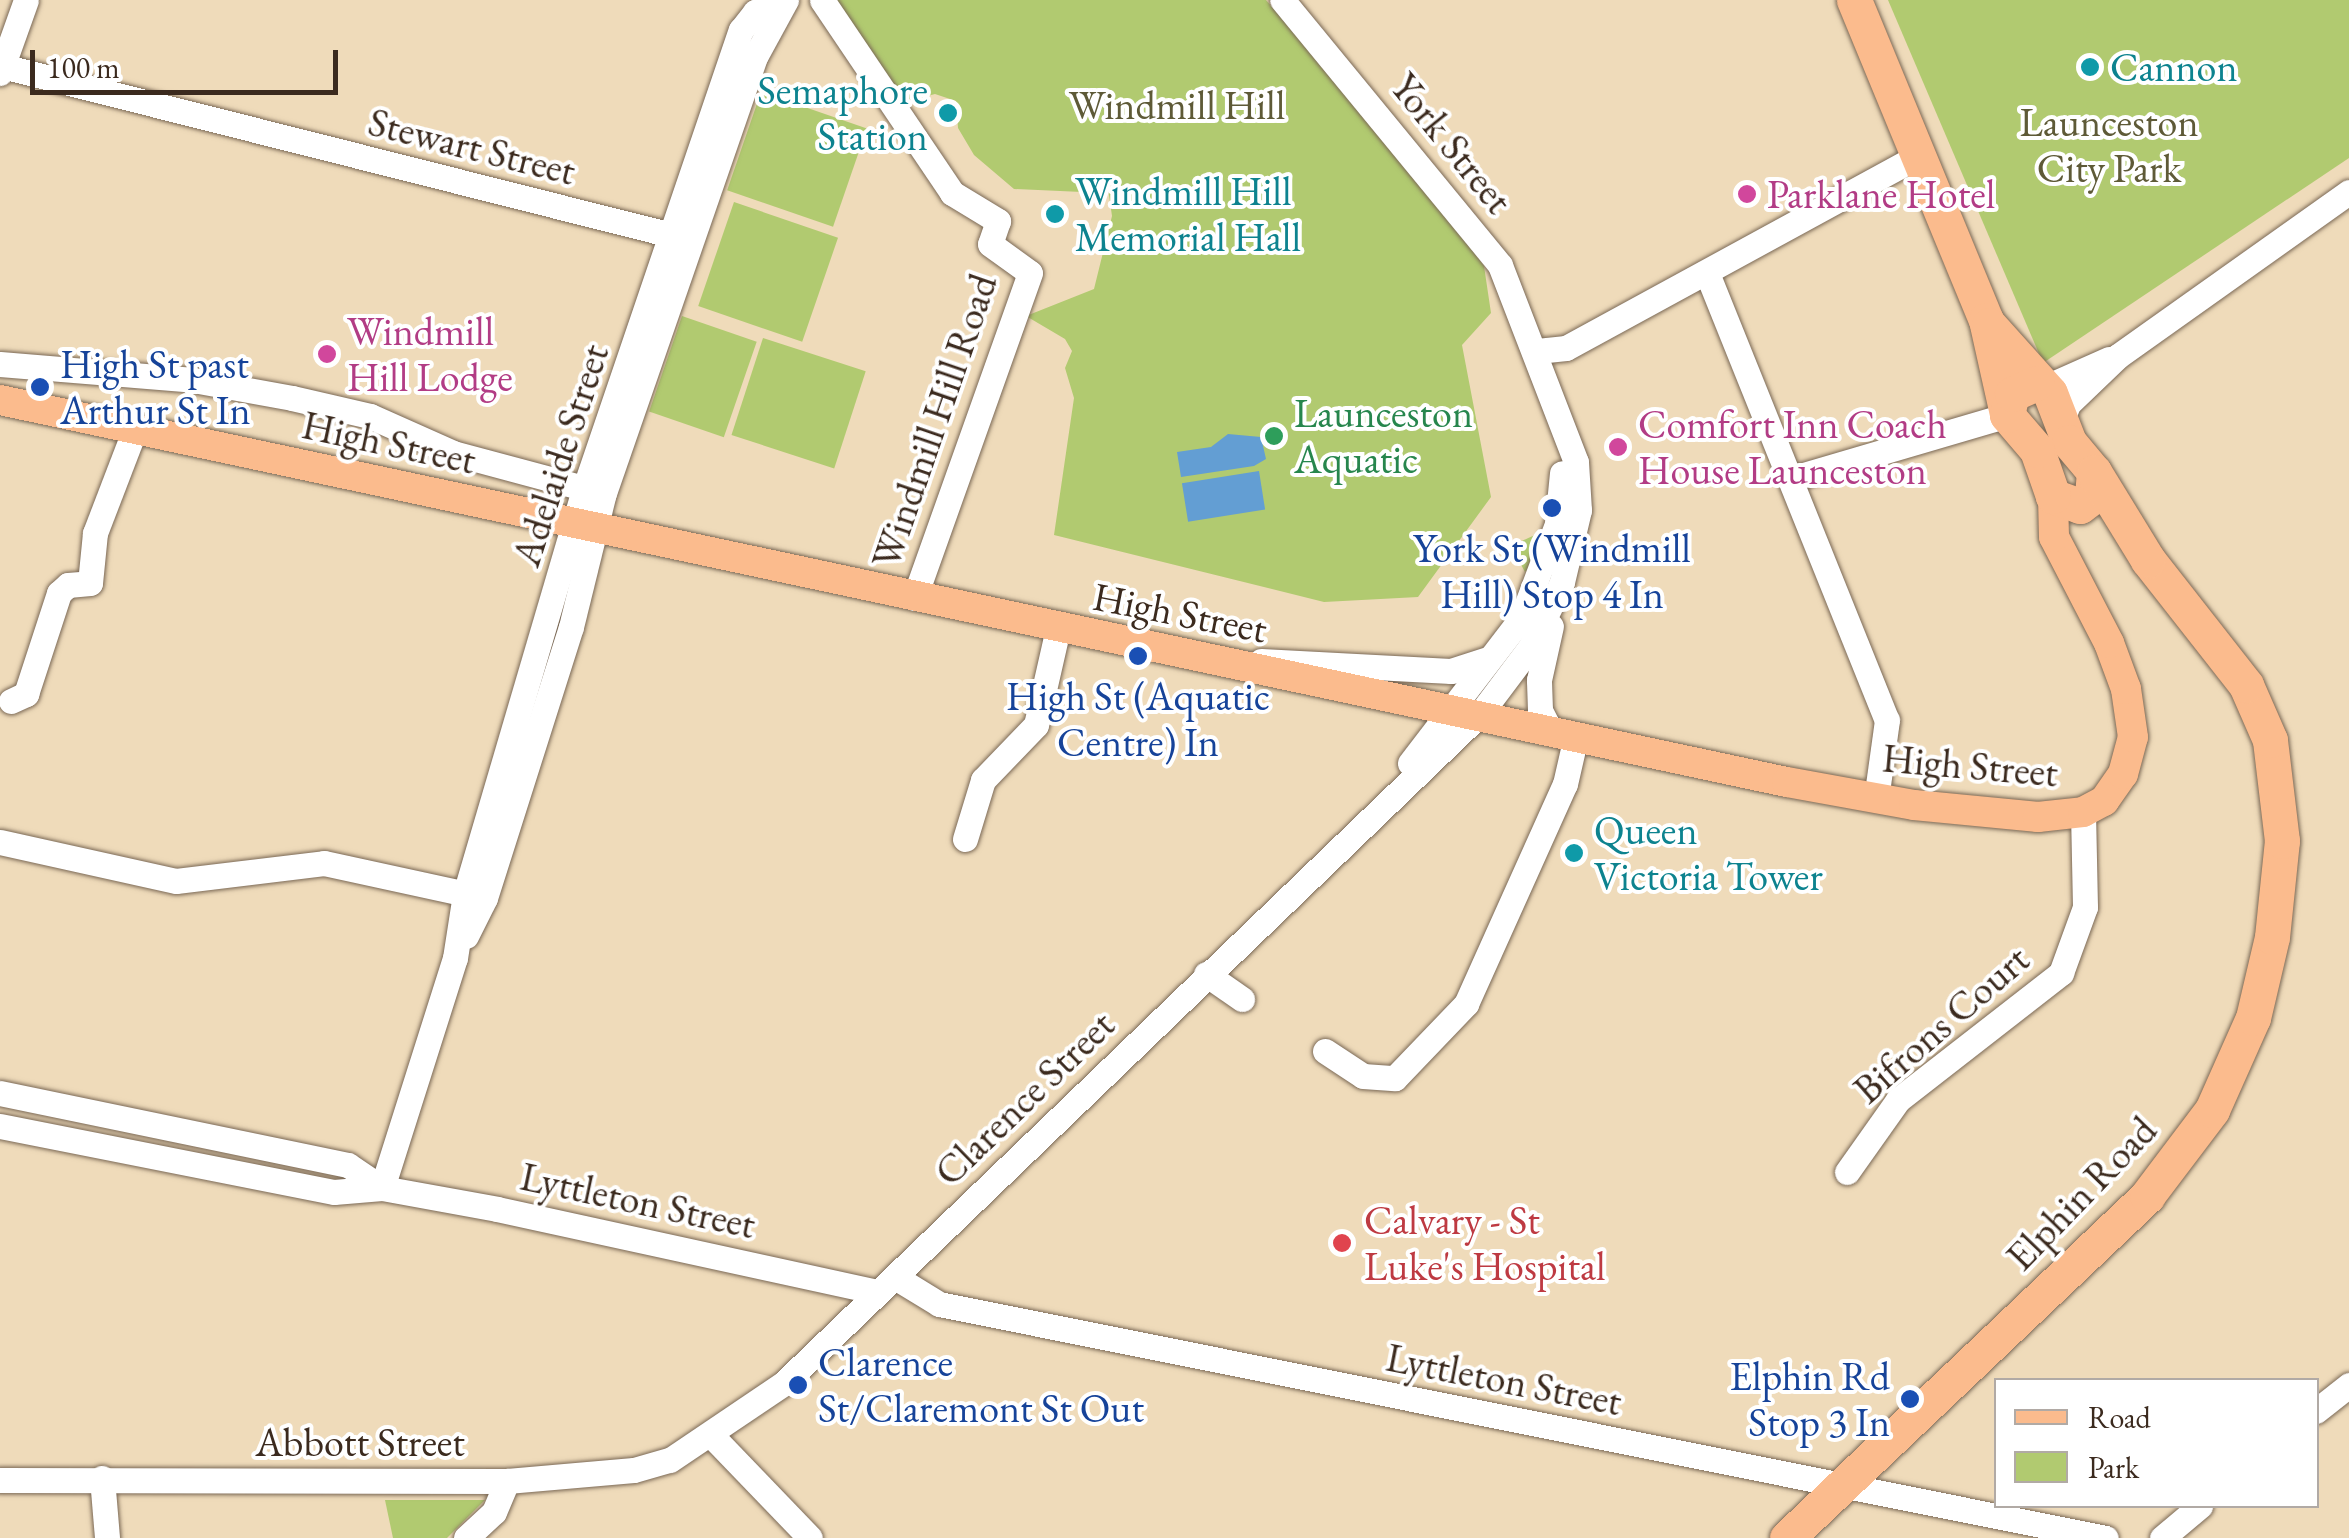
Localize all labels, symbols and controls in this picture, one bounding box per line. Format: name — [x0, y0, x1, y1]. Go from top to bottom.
scale bar — [35, 30, 342, 92]
place label: Cannon — [2110, 43, 2238, 91]
text: 100 m — [47, 48, 120, 87]
marker: Cannon — [2079, 56, 2101, 78]
street label: York Street — [1381, 63, 1523, 223]
place label: Semaphore Station — [757, 66, 928, 160]
park label: Windmill Hill — [1069, 81, 1285, 129]
street label: Stewart Street — [364, 97, 580, 195]
park label: Launceston City Park — [2020, 98, 2198, 192]
marker: Semaphore Station — [937, 102, 959, 124]
place label: Windmill Hill Memorial Hall — [1075, 167, 1301, 261]
place label: Parklane Hotel — [1767, 170, 1995, 218]
marker: Parklane Hotel — [1736, 183, 1758, 205]
marker: Windmill Hill Memorial Hall — [1044, 203, 1066, 225]
street label: Windmill Hill Road — [861, 267, 1007, 575]
place label: Windmill Hill Lodge — [347, 307, 513, 401]
street label: Adelaide Street — [502, 338, 618, 572]
place label: High St past Arthur St In — [60, 340, 251, 434]
marker: Windmill Hill Lodge — [316, 343, 338, 365]
marker: High St past Arthur St In — [29, 376, 51, 398]
place label: Launceston Aquatic — [1294, 389, 1473, 483]
street label: High Street — [298, 400, 480, 484]
place label: Comfort Inn Coach House Launceston — [1638, 400, 1947, 494]
marker: Launceston Aquatic — [1263, 425, 1285, 447]
marker: Comfort Inn Coach House Launceston — [1607, 436, 1629, 458]
marker: York St (Windmill Hill) Stop 4 In — [1541, 497, 1563, 519]
place label: York St (Windmill Hill) Stop 4 In — [1413, 524, 1691, 618]
street label: High Street — [1089, 572, 1271, 652]
marker: High St (Aquatic Centre) In — [1127, 645, 1149, 667]
place label: High St (Aquatic Centre) In — [1006, 672, 1270, 766]
street label: High Street — [1880, 733, 2060, 797]
place label: Queen Victoria Tower — [1594, 806, 1823, 900]
marker: Queen Victoria Tower — [1563, 842, 1585, 864]
street label: Bifrons Court — [1844, 935, 2038, 1113]
street label: Clarence Street — [924, 1001, 1124, 1195]
street label: Elphin Road — [1996, 1106, 2166, 1280]
street label: Lyttleton Street — [516, 1152, 760, 1248]
place label: Calvary - St Luke's Hospital — [1364, 1196, 1606, 1290]
marker: Calvary - St Luke's Hospital — [1329, 1230, 1355, 1256]
street label: Lyttleton Street — [1382, 1333, 1626, 1425]
place label: Clarence St/Claremont St Out — [818, 1338, 1144, 1432]
place label: Elphin Rd Stop 3 In — [1729, 1352, 1890, 1446]
marker: Clarence St/Claremont St Out — [787, 1374, 809, 1396]
legend — [1994, 1378, 2319, 1508]
marker: Elphin Rd Stop 3 In — [1899, 1388, 1921, 1410]
text: Road — [2088, 1398, 2151, 1437]
street label: Abbott Street — [255, 1418, 465, 1466]
text: Park — [2088, 1448, 2139, 1487]

